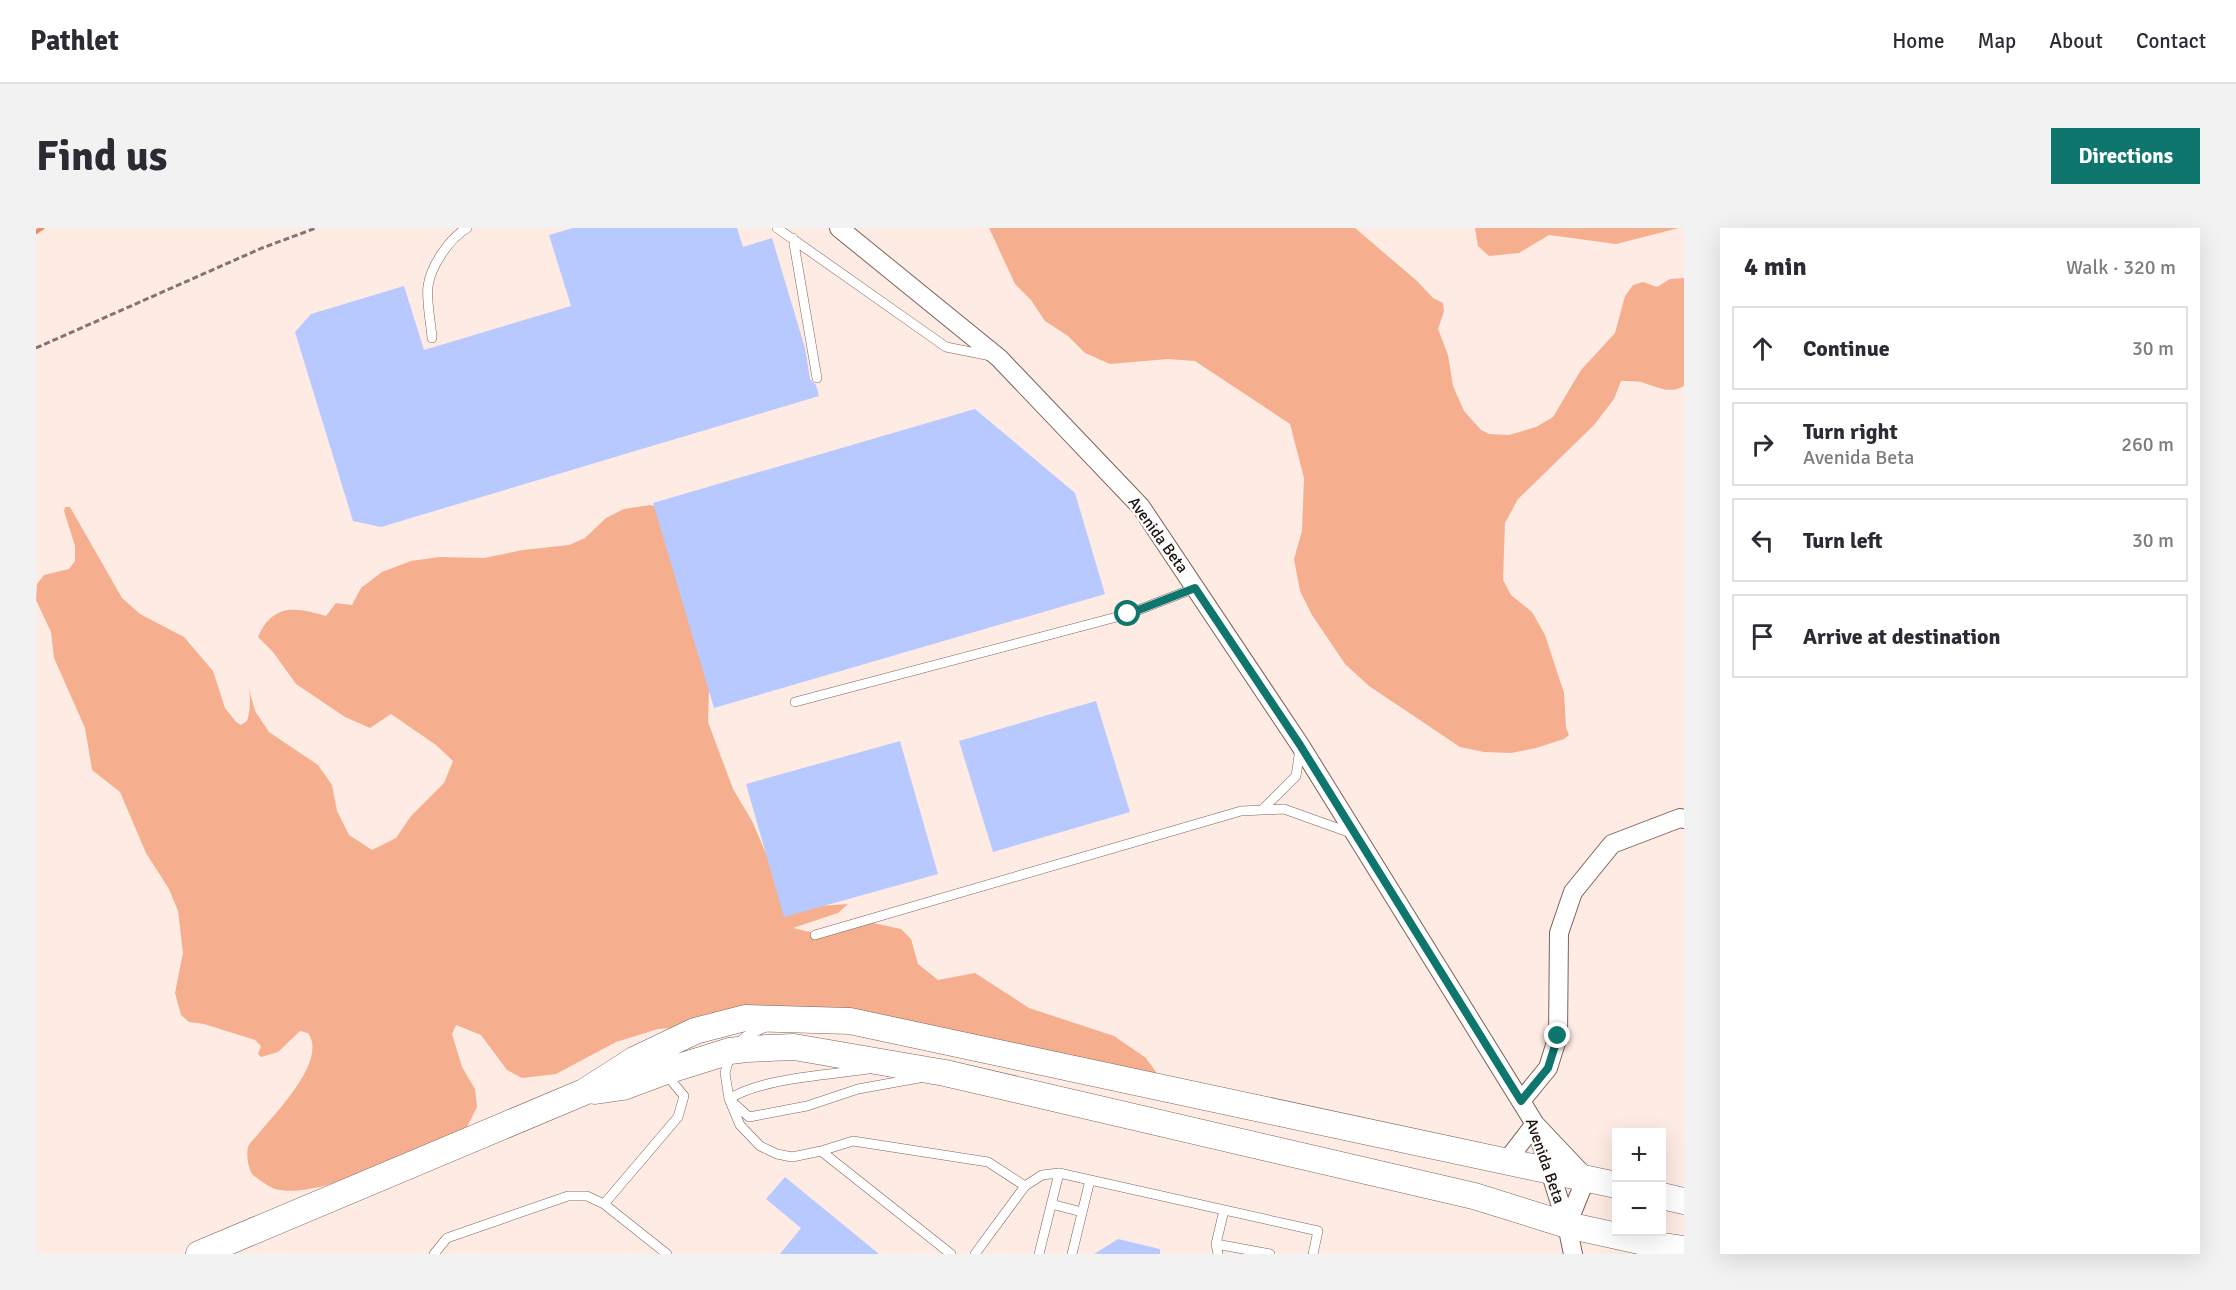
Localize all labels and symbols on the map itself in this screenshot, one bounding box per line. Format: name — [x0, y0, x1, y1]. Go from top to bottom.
street label: Avenida Beta — [1124, 493, 1192, 577]
route start — [1114, 600, 1140, 626]
route end — [1544, 1022, 1570, 1048]
street label: Avenida Beta — [1521, 1116, 1569, 1206]

